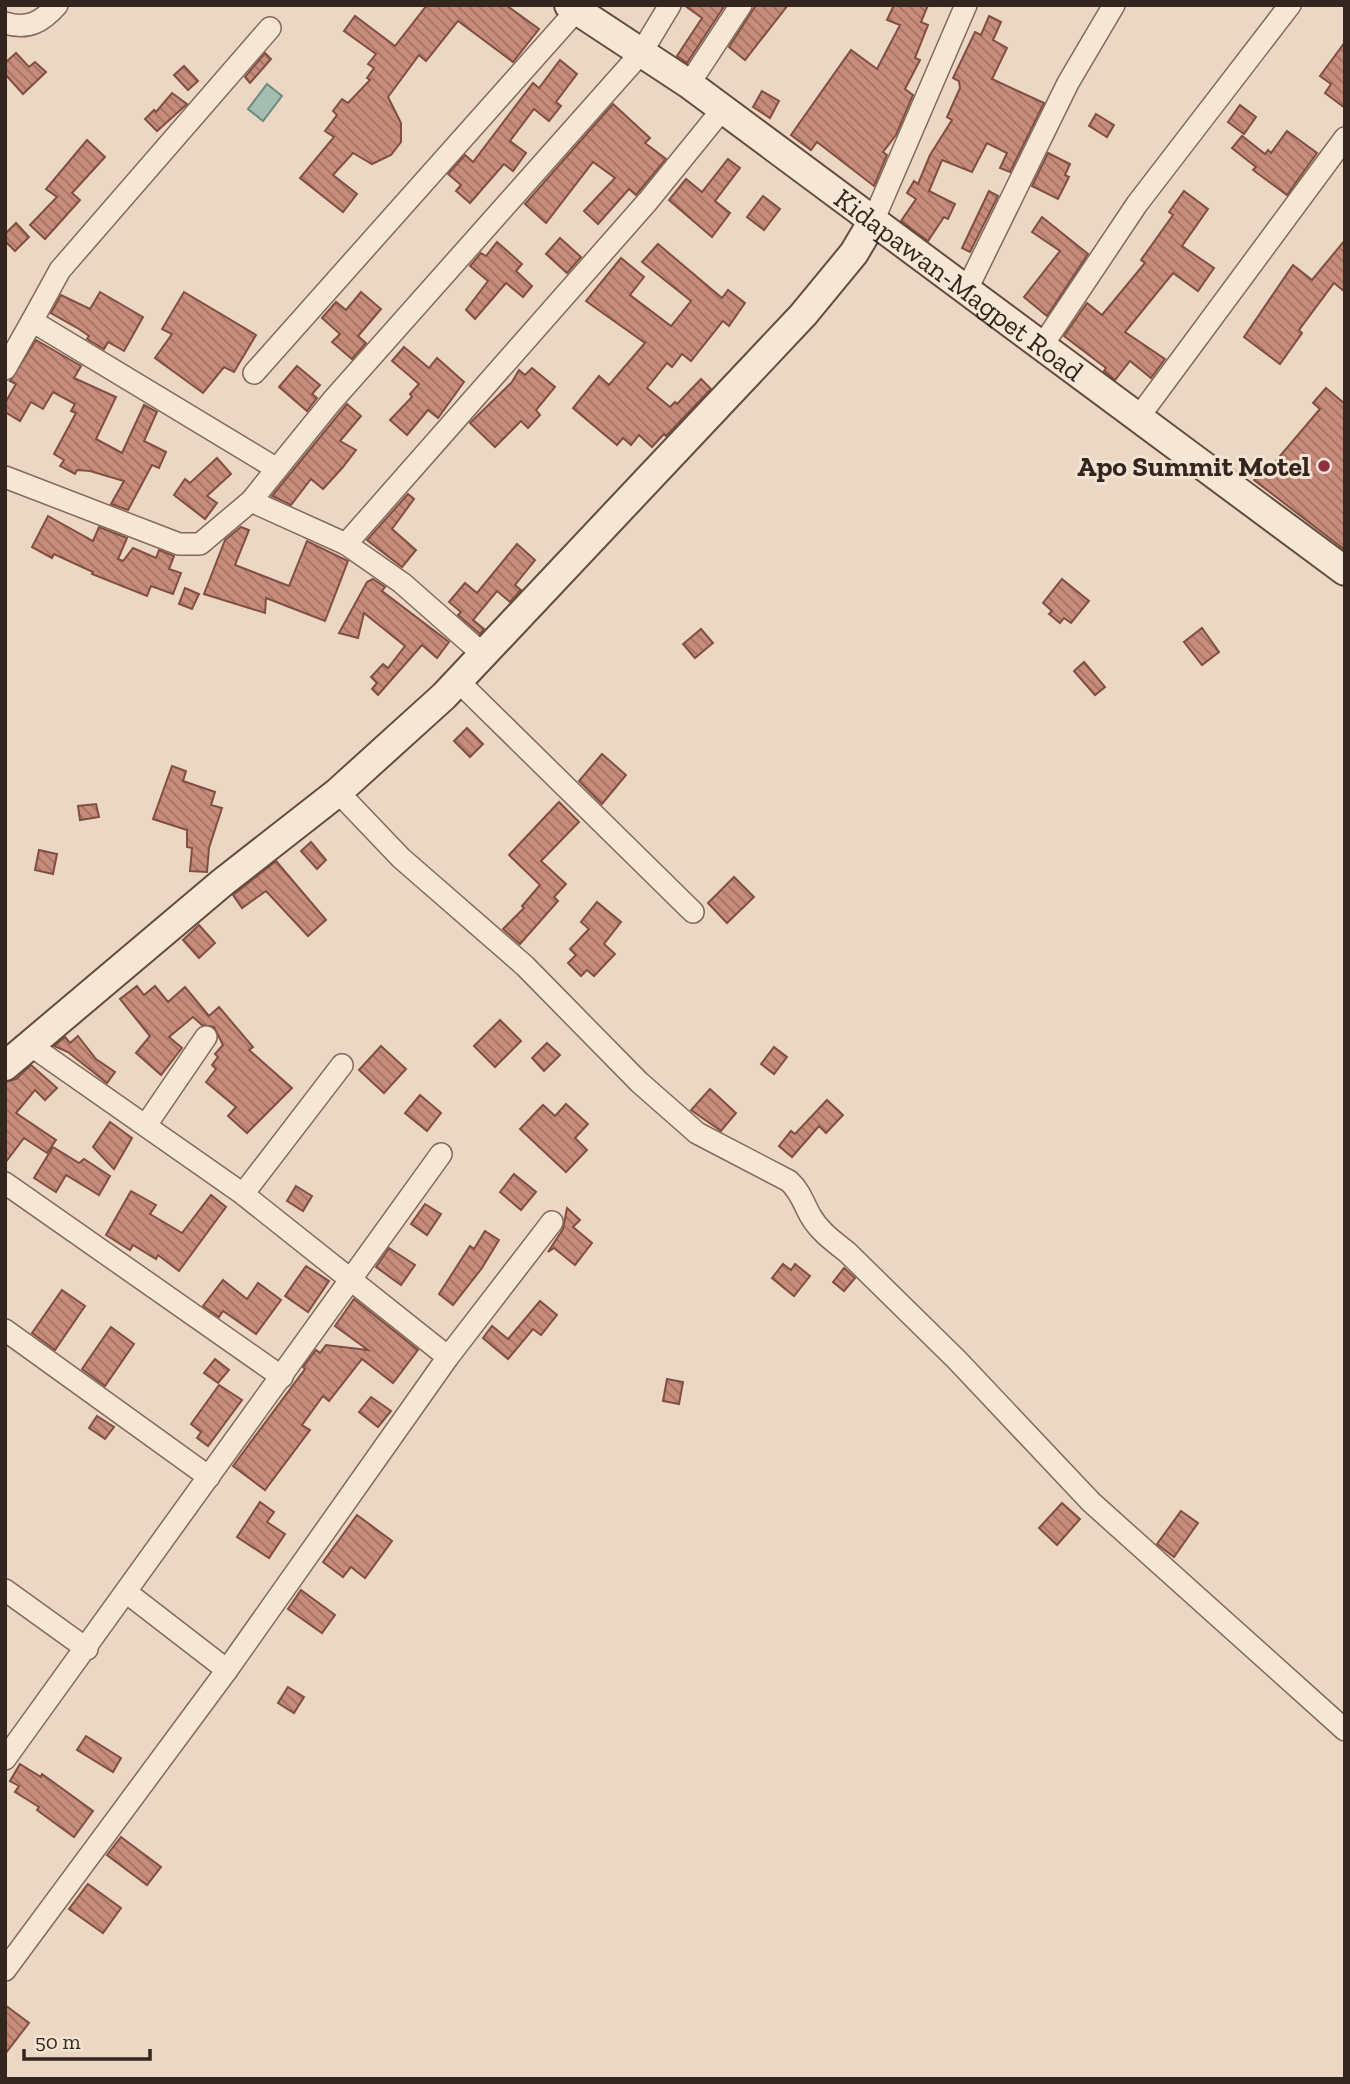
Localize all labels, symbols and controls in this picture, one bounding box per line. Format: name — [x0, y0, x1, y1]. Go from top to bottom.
street label: Kidapawan-Magpet Road — [828, 181, 1090, 388]
place label: Apo Summit Motel — [1077, 450, 1310, 483]
marker: Apo Summit Motel — [1316, 458, 1332, 474]
scale bar — [24, 2018, 150, 2062]
text: 50 m — [35, 2029, 81, 2054]

